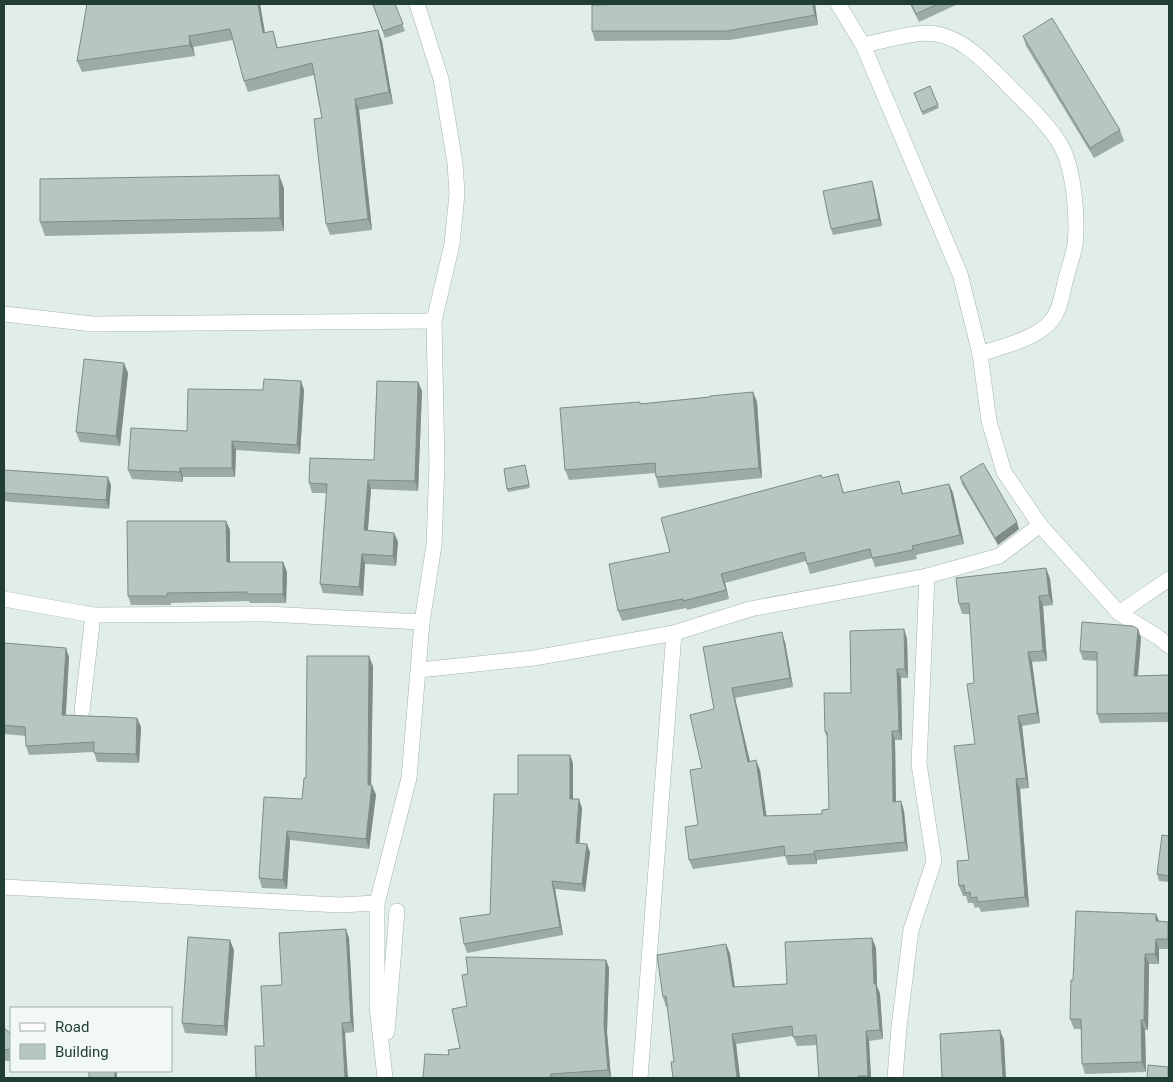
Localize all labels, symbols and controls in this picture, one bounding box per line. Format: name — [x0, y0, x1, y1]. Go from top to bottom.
legend — [10, 1007, 172, 1072]
text: Road — [55, 1018, 89, 1036]
text: Building — [55, 1043, 109, 1061]

